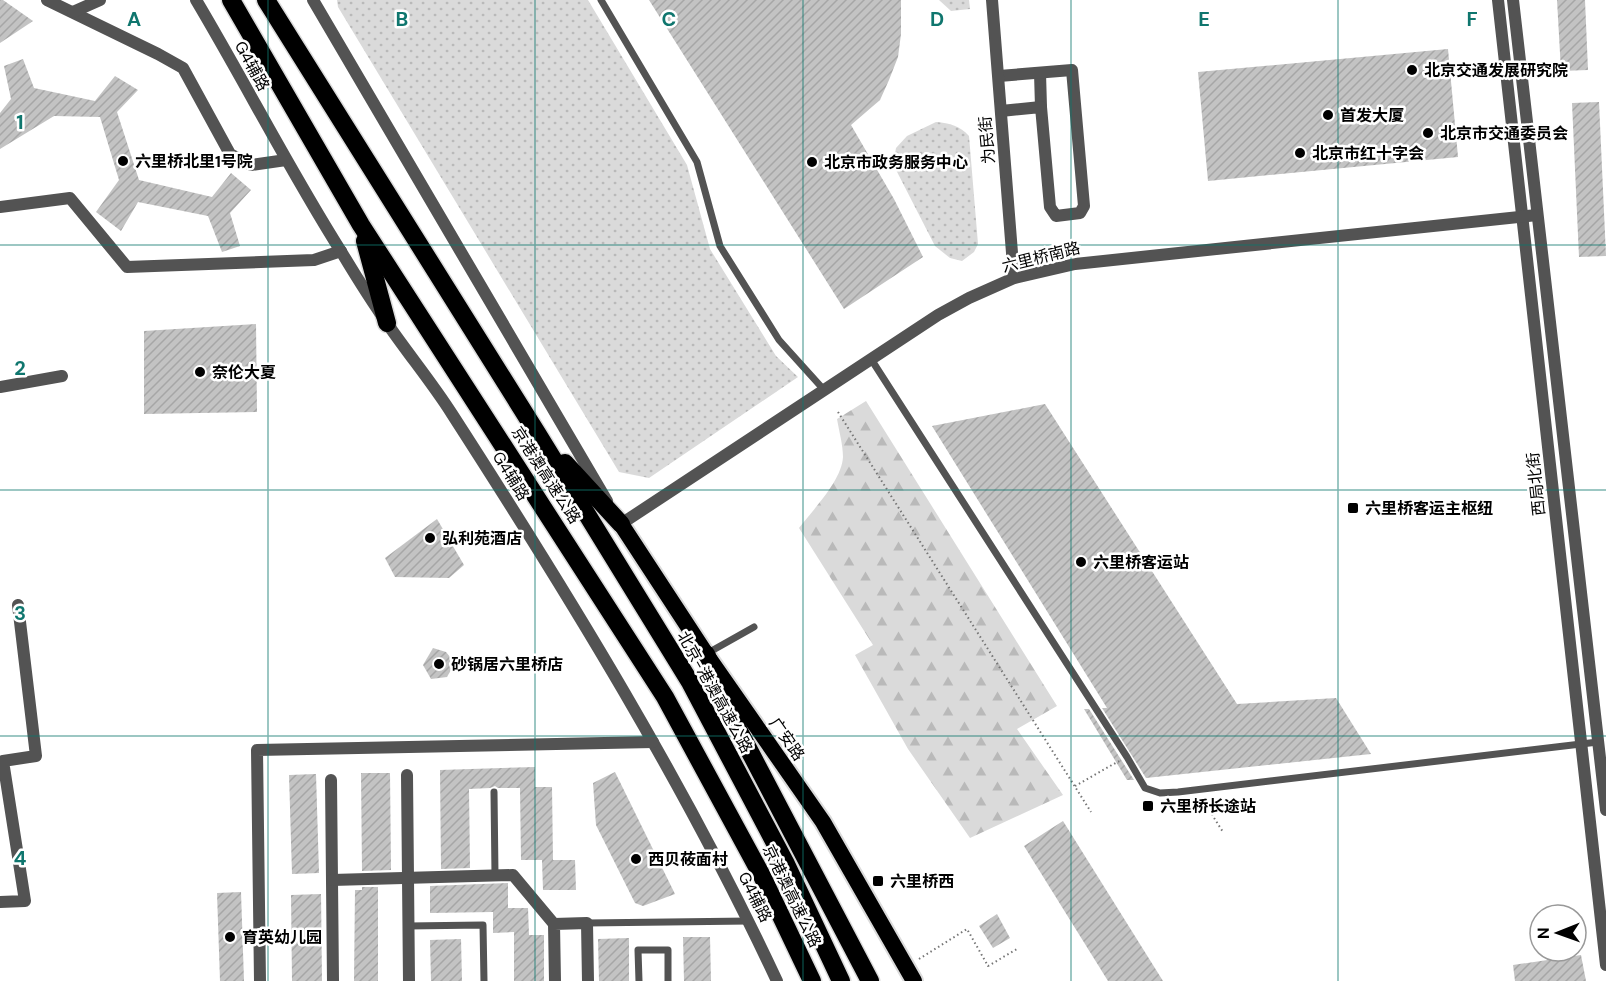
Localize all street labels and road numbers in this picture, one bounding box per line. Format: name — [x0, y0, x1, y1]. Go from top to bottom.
street label: G4辅路 — [230, 37, 274, 95]
street label: 为民街 — [974, 115, 1000, 165]
street label: 六里桥南路 — [1000, 237, 1082, 277]
street label: 京港澳高速公路 — [507, 422, 585, 528]
street label: G4辅路 — [488, 448, 534, 504]
street label: 西局北街 — [1522, 451, 1550, 517]
street label: 北京-港澳高速公路 — [673, 627, 757, 757]
street label: 广安路 — [765, 713, 809, 765]
street label: 京港澳高速公路 — [758, 841, 826, 951]
street label: G4辅路 — [733, 868, 777, 926]

